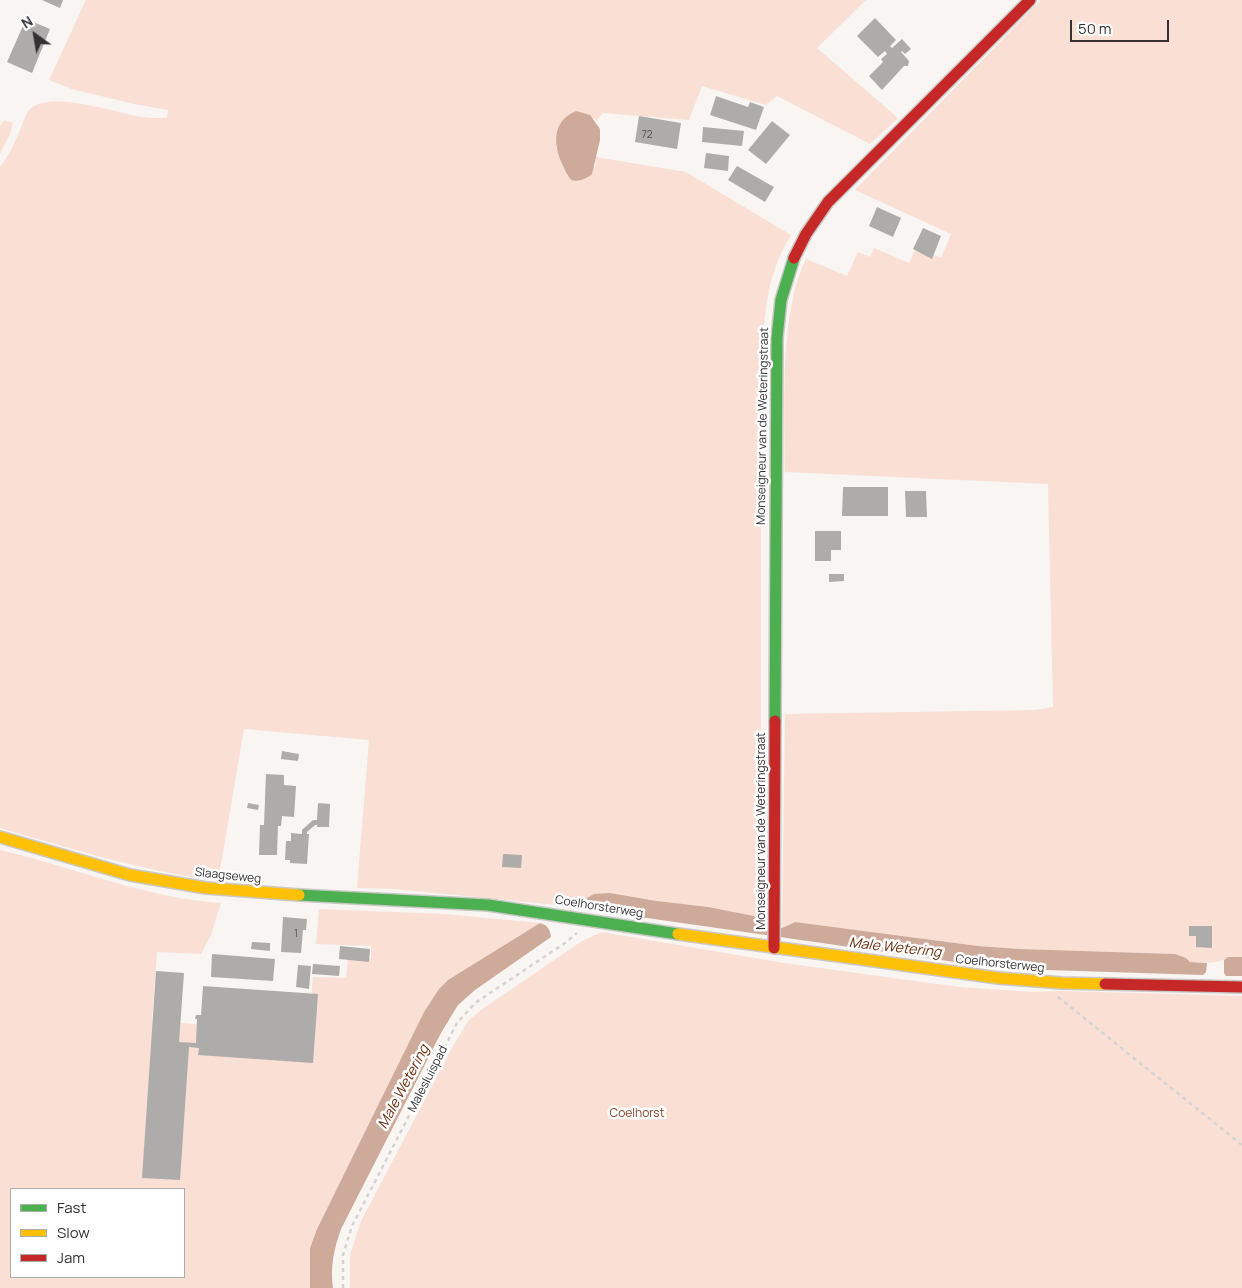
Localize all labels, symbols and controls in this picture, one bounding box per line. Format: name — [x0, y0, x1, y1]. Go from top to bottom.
north arrow — [10, 10, 60, 60]
scale bar — [1072, 10, 1171, 42]
text: N — [17, 11, 36, 33]
text: 50 m — [1078, 18, 1112, 39]
house number: 72 — [642, 129, 652, 141]
street label: Monseigneur van de Weteringstraat — [754, 327, 772, 525]
street label: Monseigneur van de Weteringstraat — [755, 732, 769, 930]
street label: Slaagseweg — [194, 865, 262, 887]
street label: Coelhorsterweg — [554, 893, 644, 921]
house number: 1 — [294, 928, 298, 940]
water label: Male Wetering — [848, 935, 942, 961]
street label: Coelhorsterweg — [955, 952, 1045, 976]
water label: Male Wetering — [375, 1042, 433, 1132]
street label: Malesluispad — [405, 1043, 451, 1115]
park label: Coelhorst — [610, 1107, 664, 1121]
legend — [10, 1188, 185, 1278]
text: Fast — [57, 1197, 86, 1218]
text: Slow — [57, 1222, 90, 1243]
text: Jam — [57, 1247, 85, 1268]

